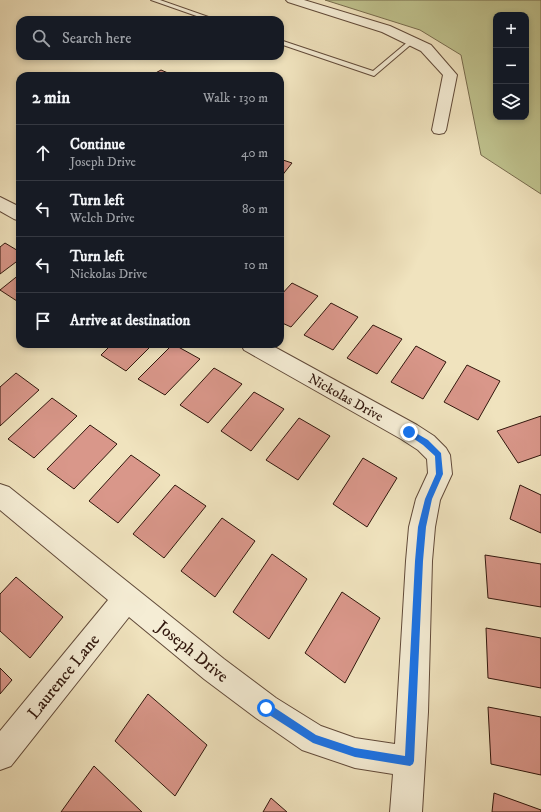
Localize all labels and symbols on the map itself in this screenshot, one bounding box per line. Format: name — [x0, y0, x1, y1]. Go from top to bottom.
street label: Nickolas Drive — [305, 370, 386, 426]
route end — [400, 423, 418, 441]
street label: Joseph Drive — [150, 615, 233, 687]
street label: Laurence Lane — [23, 630, 105, 724]
route start — [257, 699, 275, 717]

